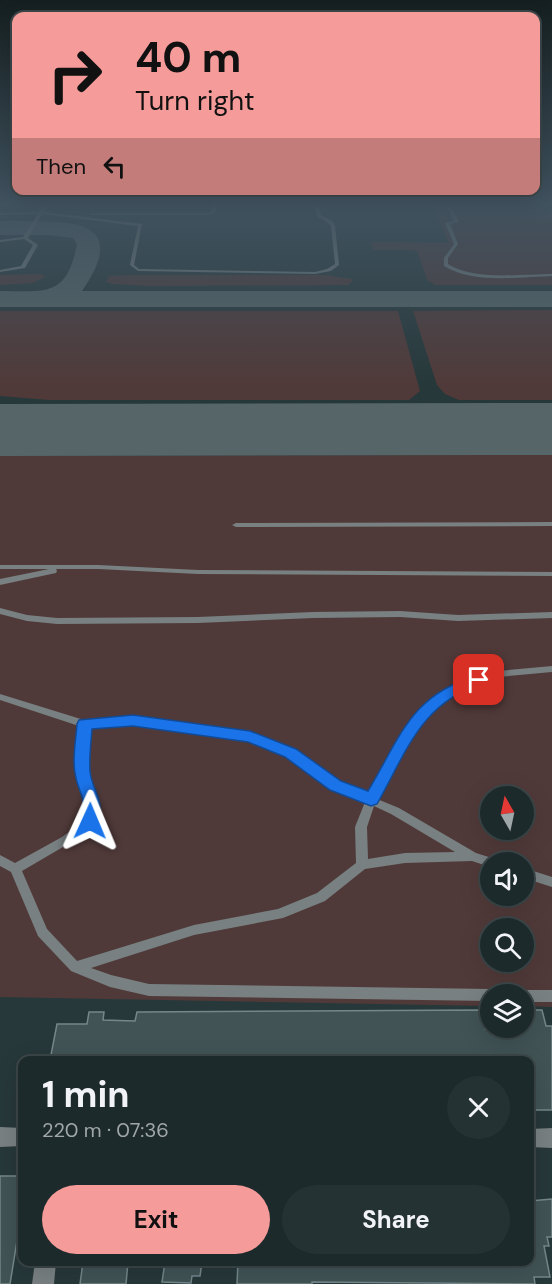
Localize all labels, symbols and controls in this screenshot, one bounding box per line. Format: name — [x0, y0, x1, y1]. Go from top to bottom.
text: 40 m — [135, 30, 241, 85]
icon: right — [36, 36, 114, 114]
text: Turn right — [135, 83, 255, 118]
icon: left — [98, 150, 131, 183]
text: Then — [36, 152, 86, 181]
pin — [453, 654, 504, 705]
icon: arrive — [462, 663, 495, 696]
north arrow — [480, 786, 534, 840]
map controls — [480, 786, 534, 1038]
position arrow — [58, 789, 122, 853]
button: sound — [480, 852, 534, 906]
button: search — [480, 918, 534, 972]
button: layers — [480, 984, 534, 1038]
text: 1 min — [42, 1071, 130, 1118]
button: close — [447, 1076, 510, 1139]
text: 220 m · 07:36 — [42, 1117, 169, 1143]
button: Exit — [42, 1185, 270, 1254]
button: Share — [282, 1185, 510, 1254]

